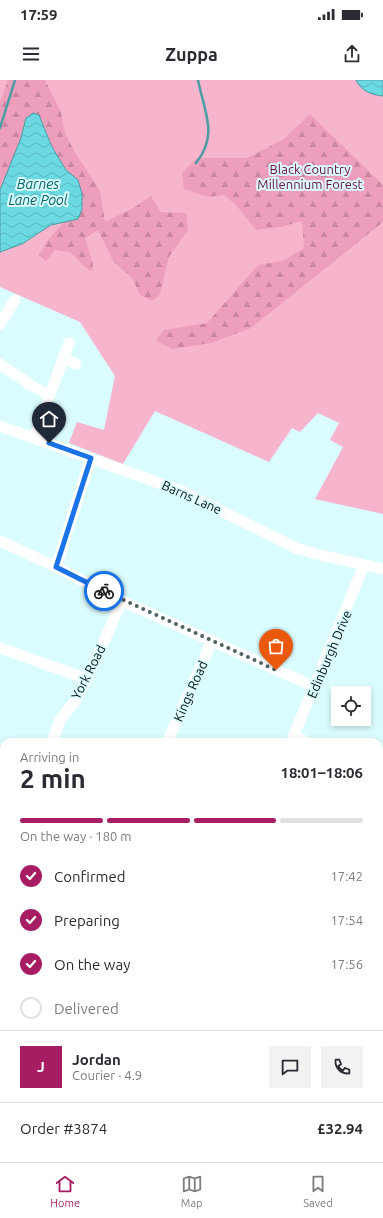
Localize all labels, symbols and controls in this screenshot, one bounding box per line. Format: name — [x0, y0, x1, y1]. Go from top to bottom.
text: 17:59 — [20, 6, 58, 23]
icon: menu — [20, 43, 42, 65]
icon: share — [341, 43, 363, 65]
text: Zuppa — [165, 44, 218, 64]
park label: Black Country Millennium Forest — [257, 162, 363, 191]
water label: Barnes Lane Pool — [8, 176, 68, 208]
pin — [32, 402, 66, 443]
icon: home — [38, 408, 60, 430]
street label: Barns Lane — [160, 478, 224, 516]
courier — [84, 571, 124, 611]
icon: bike — [93, 580, 115, 602]
street label: Edinburgh Drive — [304, 608, 354, 700]
pin — [259, 629, 293, 670]
icon: bag — [265, 635, 287, 657]
street label: York Road — [68, 643, 108, 701]
street label: Kings Road — [170, 659, 210, 723]
map controls — [331, 686, 371, 726]
button: locate — [331, 686, 371, 726]
text: Arriving in — [20, 750, 79, 764]
text: 2 min — [20, 764, 86, 793]
text: 18:01–18:06 — [280, 764, 363, 781]
text: On the way · 180 m — [20, 829, 132, 843]
icon: check — [20, 865, 42, 887]
text: Confirmed — [54, 868, 126, 885]
text: 17:42 — [330, 869, 363, 883]
icon: check — [20, 909, 42, 931]
text: Preparing — [54, 912, 120, 929]
text: 17:54 — [330, 913, 363, 927]
icon: check — [20, 953, 42, 975]
text: On the way — [54, 956, 130, 973]
text: 17:56 — [330, 957, 363, 971]
text: Delivered — [54, 1000, 119, 1017]
button: chat — [269, 1046, 311, 1088]
button: phone — [321, 1046, 363, 1088]
text: Jordan — [72, 1051, 121, 1068]
text: J — [37, 1058, 45, 1075]
text: Courier · 4.9 — [72, 1068, 142, 1082]
text: Order #3874 — [20, 1120, 107, 1137]
text: £32.94 — [317, 1120, 363, 1137]
tab: Home — [50, 1173, 80, 1209]
tab: Map — [181, 1173, 203, 1209]
tab: Saved — [303, 1173, 333, 1209]

